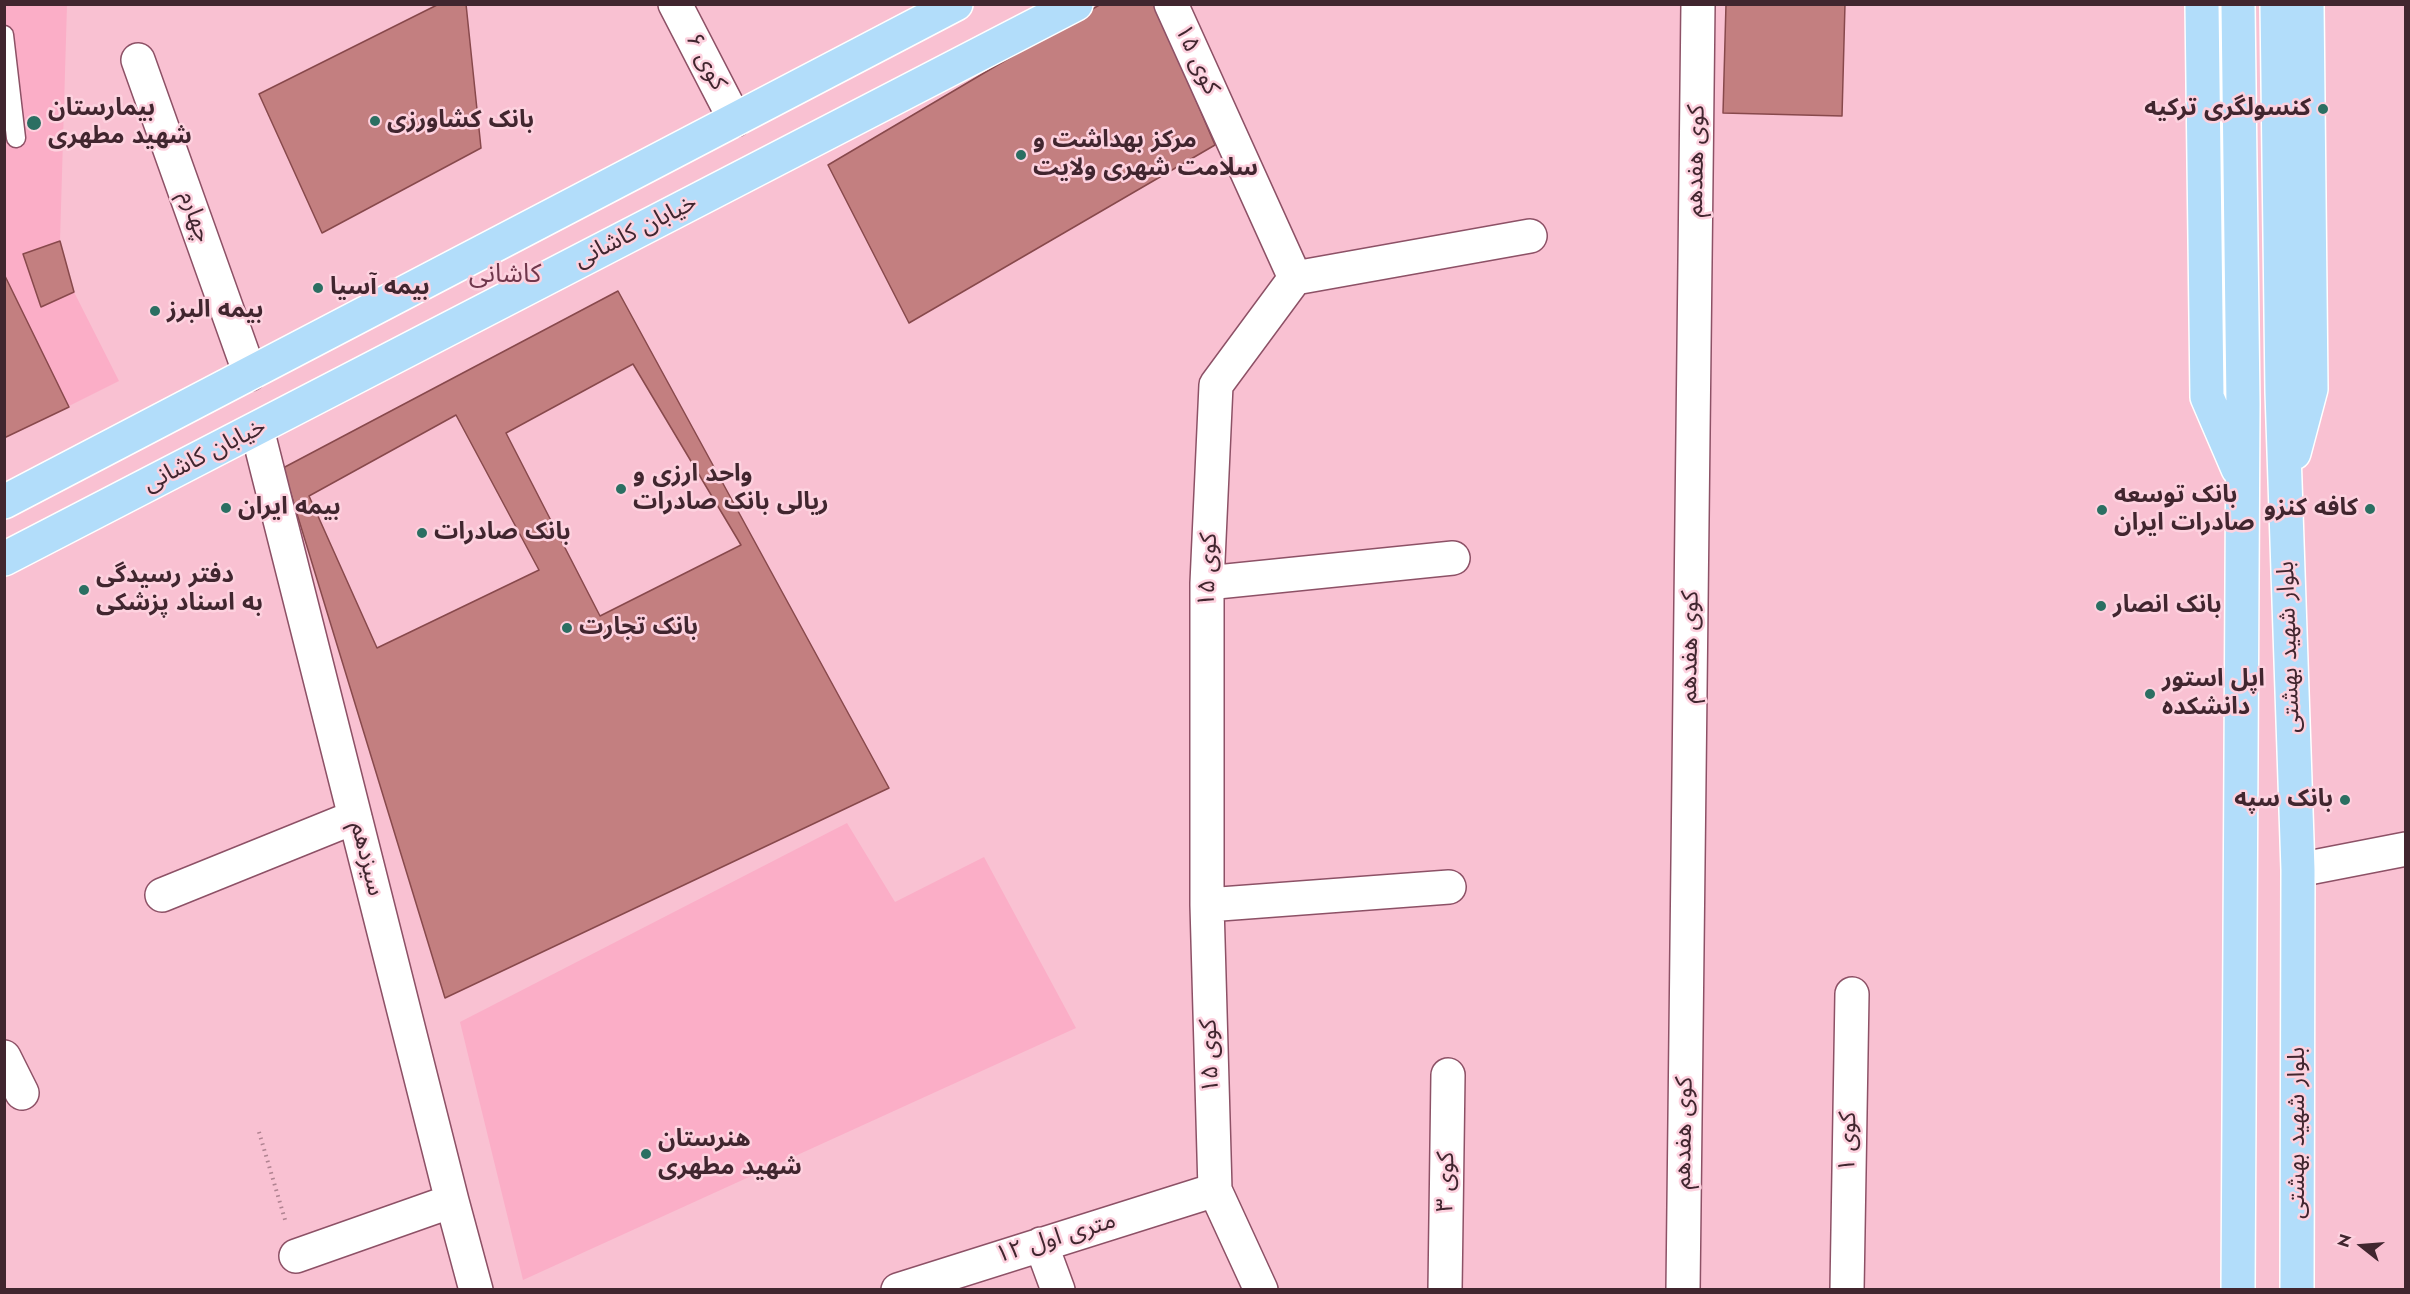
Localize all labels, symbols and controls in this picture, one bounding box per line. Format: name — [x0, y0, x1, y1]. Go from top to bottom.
street label: کوی ۱۵ — [1167, 20, 1225, 100]
street label: کوی ۶ — [678, 29, 732, 95]
place label: بیمارستان شهید مطهری — [48, 95, 192, 151]
place label: کنسولگری ترکیه — [2144, 95, 2311, 123]
marker: کنسولگری ترکیه — [2316, 102, 2330, 116]
street label: کوی هفدهم — [1682, 105, 1712, 217]
place label: بانک کشاورزی — [387, 107, 534, 135]
marker: بیمارستان شهید مطهری — [25, 114, 43, 132]
marker: بانک کشاورزی — [368, 114, 382, 128]
place label: مرکز بهداشت و سلامت شهری ولایت — [1033, 127, 1258, 183]
marker: مرکز بهداشت و سلامت شهری ولایت — [1014, 148, 1028, 162]
street label: چهارم — [171, 187, 217, 247]
street label: خیابان کاشانی — [570, 189, 702, 275]
district label: کاشانی — [469, 260, 541, 292]
place label: بیمه آسیا — [330, 274, 430, 302]
marker: بیمه آسیا — [311, 281, 325, 295]
place label: بیمه البرز — [167, 297, 263, 325]
marker: بیمه البرز — [148, 304, 162, 318]
street label: خیابان کاشانی — [139, 413, 271, 499]
place label: واحد ارزی و ریالی بانک صادرات — [633, 461, 829, 517]
marker: واحد ارزی و ریالی بانک صادرات — [614, 482, 628, 496]
place label: بانک توسعه صادرات ایران — [2114, 482, 2255, 538]
place label: بیمه ایران — [238, 494, 341, 522]
place label: کافه کنزو — [2264, 495, 2358, 523]
marker: بیمه ایران — [219, 501, 233, 515]
marker: کافه کنزو — [2363, 502, 2377, 516]
marker: بانک توسعه صادرات ایران — [2095, 503, 2109, 517]
place label: بانک صادرات — [434, 519, 571, 547]
marker: بانک صادرات — [415, 526, 429, 540]
street label: کوی ۱۵ — [1193, 532, 1225, 608]
street label: بلوار شهید بهشتی — [2273, 560, 2307, 734]
place label: دفتر رسیدگی به اسناد پزشکی — [96, 562, 263, 618]
marker: دفتر رسیدگی به اسناد پزشکی — [77, 583, 91, 597]
street label: کوی هفدهم — [1676, 591, 1706, 703]
place label: بانک انصار — [2113, 592, 2222, 620]
marker: بانک انصار — [2094, 599, 2108, 613]
place label: بانک تجارت — [579, 614, 698, 642]
marker: بانک تجارت — [560, 621, 574, 635]
place label: اپل استور دانشکده — [2162, 666, 2265, 722]
marker: اپل استور دانشکده — [2143, 687, 2157, 701]
place label: بانک سپه — [2234, 786, 2333, 814]
marker: بانک سپه — [2338, 793, 2352, 807]
street label: سیزدهم — [343, 819, 389, 899]
street label: کوی ۱۵ — [1195, 1018, 1227, 1094]
street label: بلوار شهید بهشتی — [2284, 1047, 2312, 1219]
street label: کوی هفدهم — [1670, 1077, 1700, 1189]
street label: کوی ۱ — [1834, 1112, 1864, 1172]
place label: هنرستان شهید مطهری — [658, 1126, 802, 1182]
marker: هنرستان شهید مطهری — [639, 1147, 653, 1161]
street label: کوی ۳ — [1432, 1152, 1462, 1212]
street label: ۱۲ متری اول — [992, 1207, 1120, 1271]
north arrow — [2332, 1216, 2392, 1276]
text: N — [2331, 1231, 2357, 1250]

